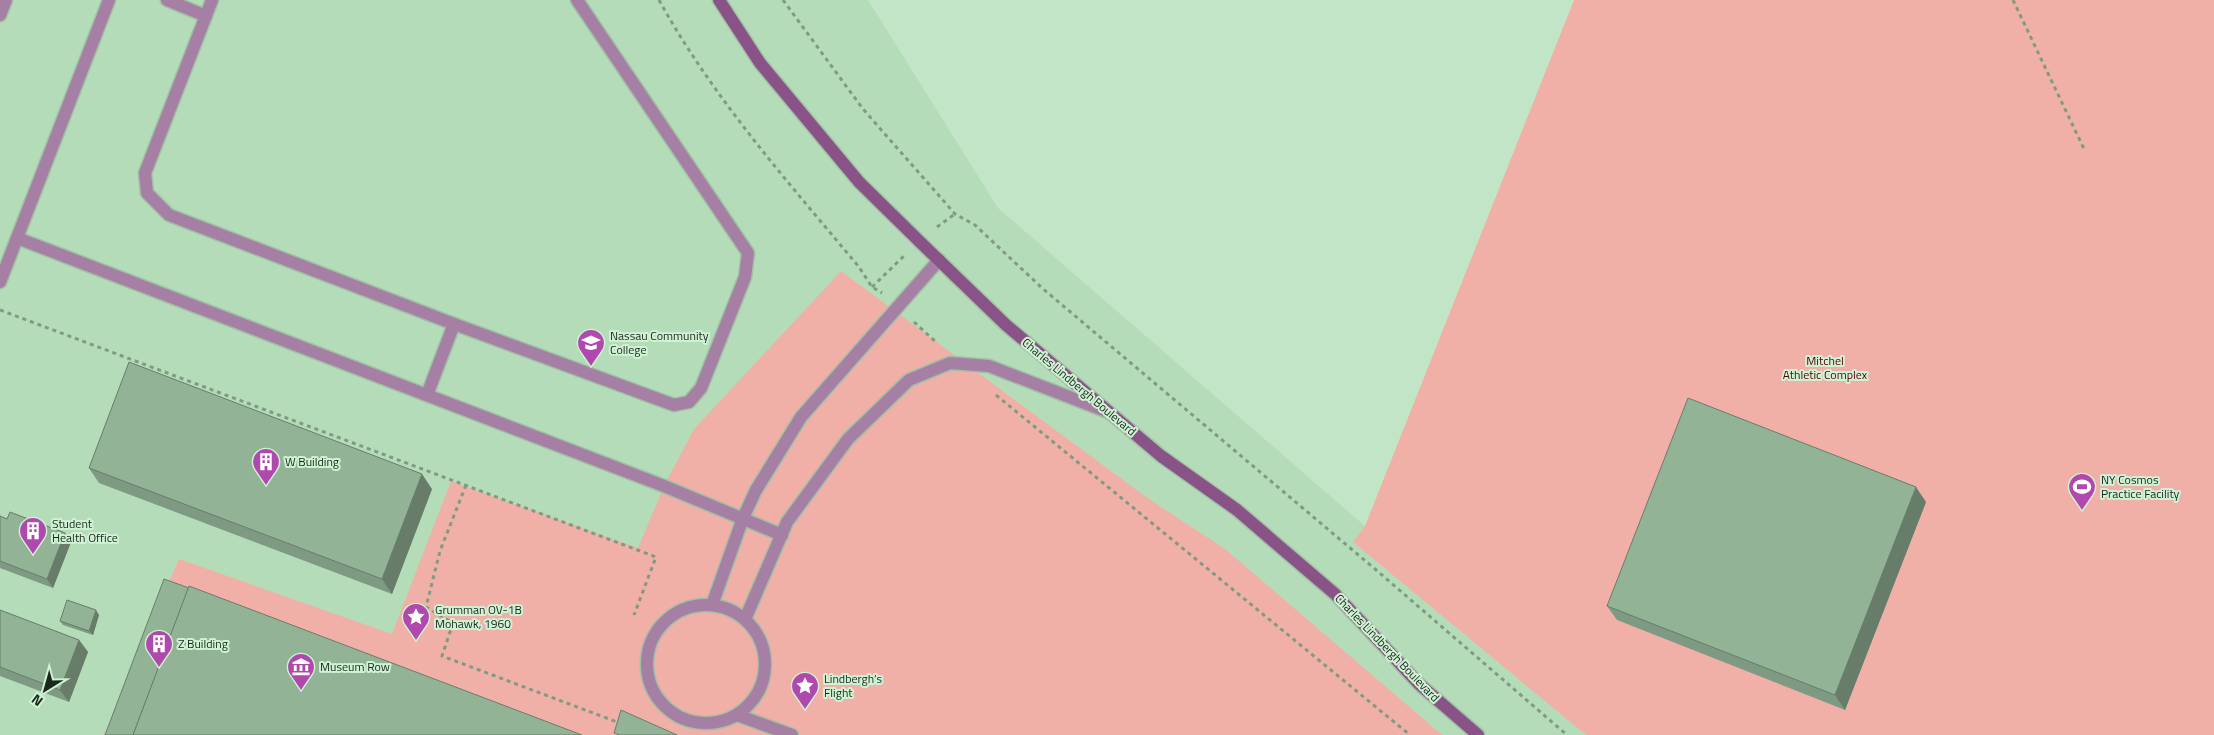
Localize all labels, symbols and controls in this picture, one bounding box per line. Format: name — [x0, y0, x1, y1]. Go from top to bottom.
place label: Nassau Community College — [610, 326, 709, 359]
school or university icon: Nassau Community College — [576, 328, 606, 367]
street label: Charles Lindbergh Boulevard — [1018, 333, 1141, 440]
park label: Mitchel Athletic Complex — [1783, 351, 1868, 384]
building icon: W Building — [251, 447, 281, 486]
place label: W Building — [285, 452, 339, 471]
place label: NY Cosmos Practice Facility — [2101, 470, 2180, 503]
sports icon: NY Cosmos Practice Facility — [2067, 472, 2097, 511]
place label: Student Health Office — [52, 514, 118, 547]
building icon: Student Health Office — [18, 516, 48, 555]
street label: Charles Lindbergh Boulevard — [1331, 589, 1444, 706]
place label: Grumman OV-1B Mohawk, 1960 — [435, 600, 522, 633]
place icon: Grumman OV-1B Mohawk, 1960 — [401, 602, 431, 641]
building icon: Z Building — [144, 629, 174, 668]
place label: Z Building — [178, 634, 228, 653]
museum icon: Museum Row — [286, 652, 316, 691]
place label: Museum Row — [320, 657, 390, 676]
north arrow — [20, 665, 70, 715]
place label: Lindbergh’s Flight — [824, 669, 883, 702]
place icon: Lindbergh’s Flight — [790, 671, 820, 710]
text: N — [27, 689, 47, 712]

